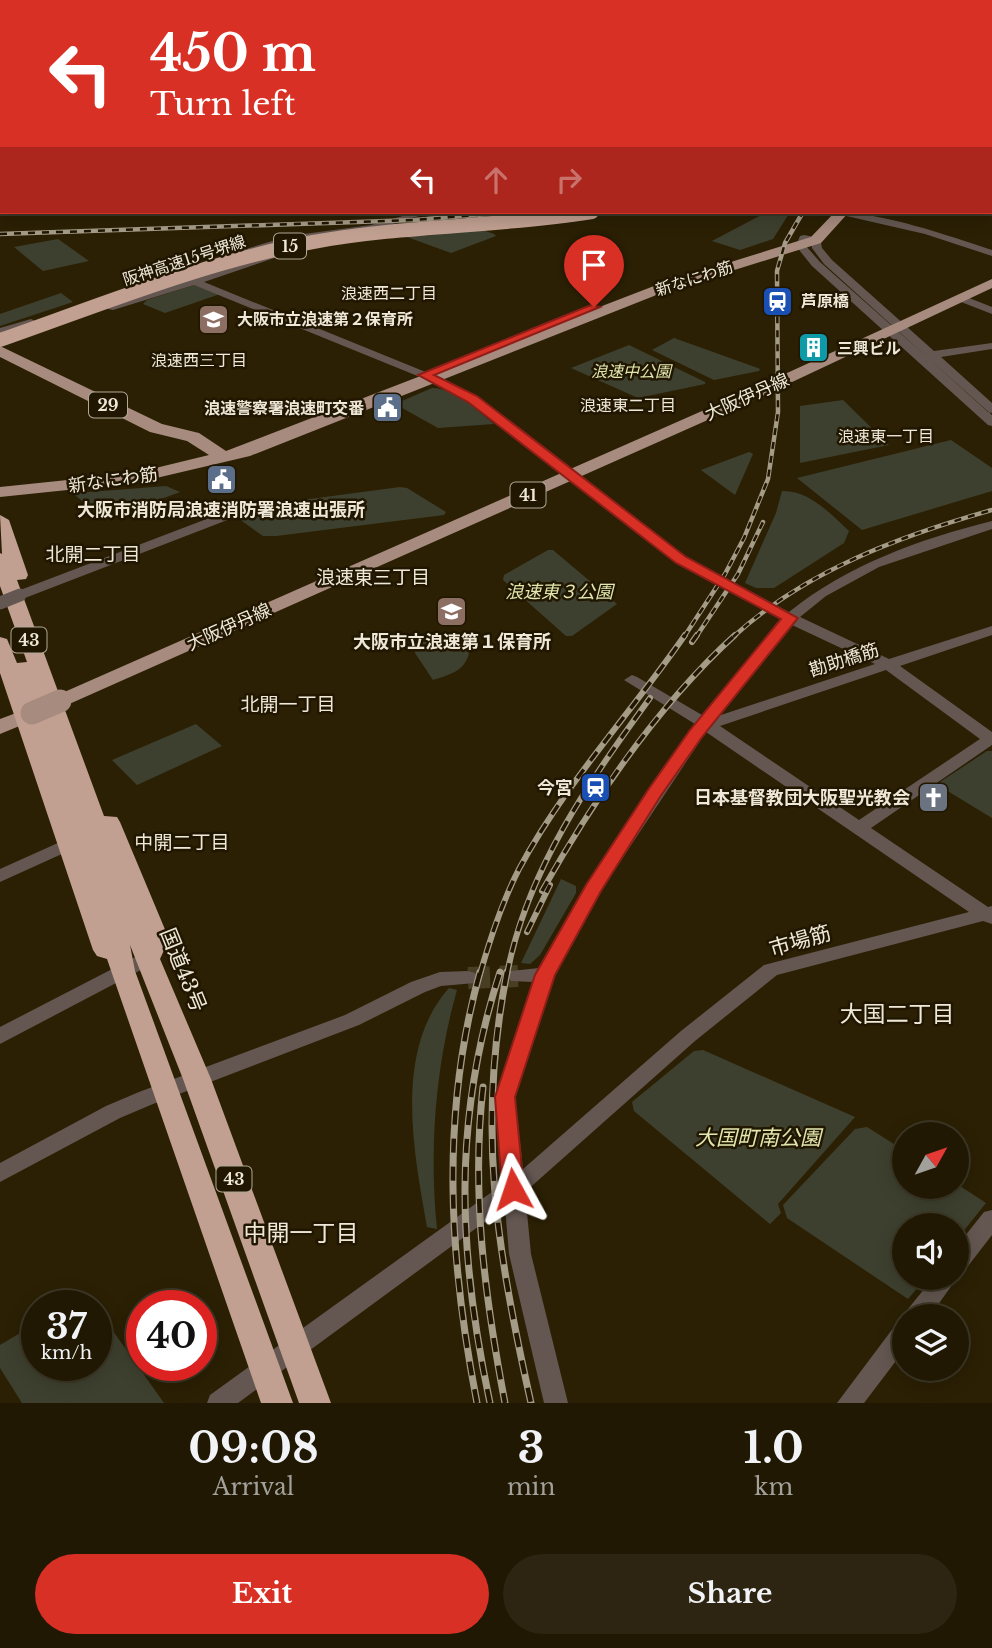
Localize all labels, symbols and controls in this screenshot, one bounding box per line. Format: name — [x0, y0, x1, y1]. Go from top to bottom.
text: 450 m — [150, 23, 316, 84]
icon: left — [35, 28, 126, 119]
text: Turn left — [150, 84, 296, 124]
icon: left — [404, 161, 442, 199]
icon: ahead — [477, 161, 515, 199]
icon: right — [550, 161, 588, 199]
street label: 阪神高速15号堺線 — [120, 231, 248, 289]
road number: 15 — [274, 234, 306, 258]
pin — [564, 235, 624, 307]
icon: arrive — [575, 246, 613, 284]
street label: 新なにわ筋 — [653, 256, 735, 300]
district label: 浪速西二丁目 — [341, 283, 437, 303]
station icon: 芦原橋 — [761, 284, 795, 318]
place label: 芦原橋 — [801, 291, 849, 311]
school or university icon: 大阪市立浪速第２保育所 — [197, 302, 231, 336]
place label: 大阪市立浪速第２保育所 — [237, 309, 413, 329]
building icon: 三興ビル — [797, 331, 831, 365]
place label: 三興ビル — [837, 338, 901, 358]
district label: 浪速西三丁目 — [151, 350, 247, 370]
park label: 浪速中公園 — [591, 361, 673, 381]
street label: 大阪伊丹線 — [701, 369, 793, 425]
public building icon: 浪速警察署浪速町交番 — [370, 391, 404, 425]
road number: 29 — [89, 392, 127, 418]
district label: 浪速東二丁目 — [580, 395, 676, 415]
place label: 浪速警察署浪速町交番 — [204, 398, 364, 418]
district label: 浪速東一丁目 — [838, 426, 934, 446]
public building icon: 大阪市消防局浪速消防署浪速出張所 — [204, 462, 238, 496]
street label: 新なにわ筋 — [67, 463, 159, 497]
road number: 41 — [510, 482, 546, 508]
place label: 大阪市消防局浪速消防署浪速出張所 — [77, 499, 365, 521]
district label: 北開二丁目 — [45, 543, 141, 566]
district label: 浪速東三丁目 — [316, 566, 430, 589]
park label: 浪速東３公園 — [505, 581, 616, 603]
school or university icon: 大阪市立浪速第１保育所 — [435, 594, 469, 628]
street label: 大阪伊丹線 — [183, 599, 275, 655]
road number: 43 — [12, 628, 46, 652]
place label: 大阪市立浪速第１保育所 — [353, 631, 551, 653]
street label: 勘助橋筋 — [806, 638, 882, 682]
district label: 北開一丁目 — [240, 693, 336, 716]
station icon: 今宮 — [579, 771, 613, 805]
place label: 今宮 — [537, 777, 573, 799]
church icon: 日本基督教団大阪聖光教会 — [916, 781, 950, 815]
place label: 日本基督教団大阪聖光教会 — [694, 787, 910, 809]
district label: 中開二丁目 — [134, 831, 230, 854]
street label: 市場筋 — [766, 920, 834, 962]
street label: 国道43号 — [154, 924, 212, 1016]
district label: 大国二丁目 — [840, 1000, 955, 1028]
north arrow — [892, 1122, 970, 1199]
map controls — [892, 1122, 969, 1381]
park label: 大国町南公園 — [695, 1125, 824, 1151]
position arrow — [476, 1152, 550, 1226]
road number: 43 — [216, 1166, 252, 1191]
button: sound — [892, 1213, 969, 1290]
district label: 中開一丁目 — [244, 1219, 359, 1247]
speed limit sign: 40 — [126, 1290, 217, 1381]
button: layers — [892, 1304, 969, 1381]
text: 37 — [46, 1305, 87, 1348]
text: km/h — [41, 1342, 92, 1364]
text: 09:08 — [188, 1422, 319, 1474]
text: 3 — [518, 1422, 544, 1474]
text: 1.0 — [744, 1422, 804, 1474]
text: Arrival — [213, 1473, 294, 1501]
text: min — [507, 1473, 555, 1501]
text: km — [754, 1473, 793, 1501]
button: Exit — [35, 1554, 489, 1634]
button: Share — [503, 1554, 957, 1634]

